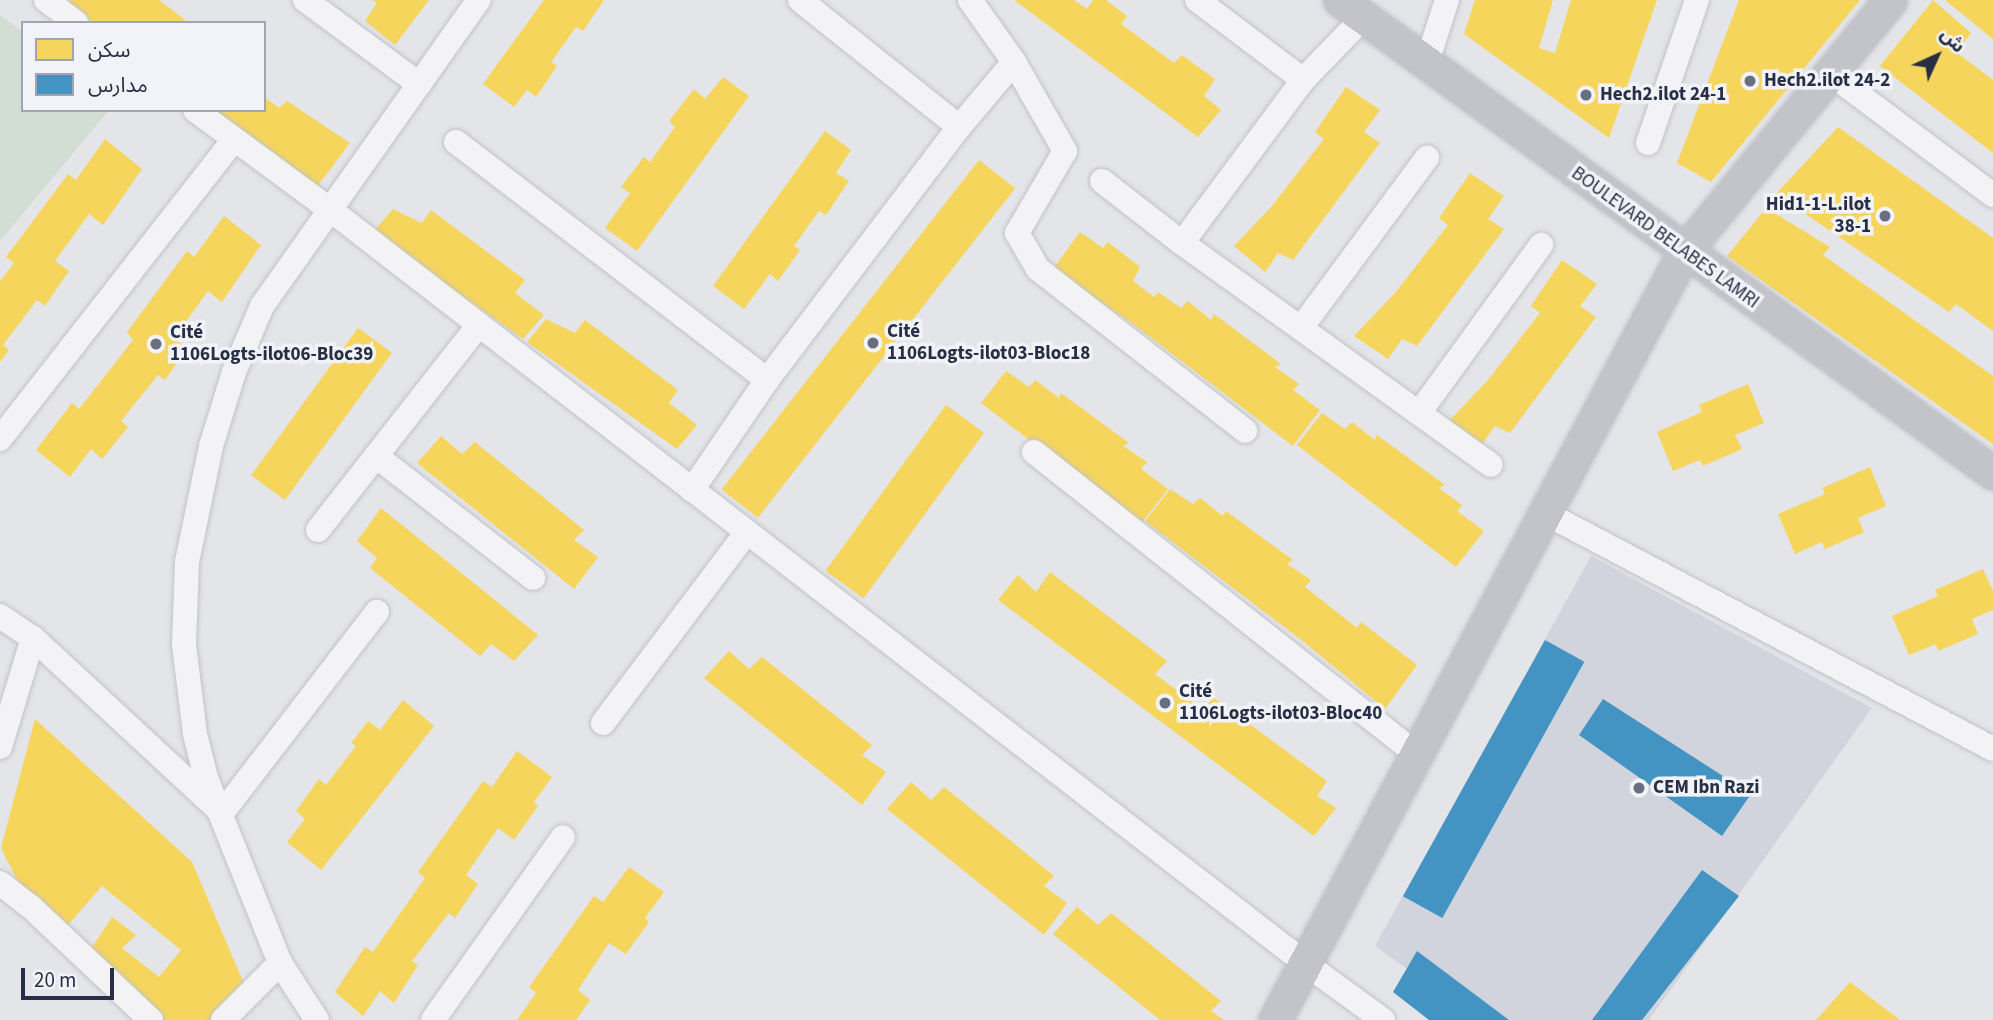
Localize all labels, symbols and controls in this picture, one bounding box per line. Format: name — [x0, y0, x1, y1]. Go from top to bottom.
legend — [21, 21, 266, 112]
north arrow — [1902, 21, 1972, 91]
text: ش — [1933, 22, 1971, 60]
text: سكن — [88, 35, 130, 65]
text: مدارس — [88, 70, 148, 100]
place label: Hech2.ilot 24-2 — [1764, 70, 1890, 92]
marker: Hech2.ilot 24-2 — [1742, 73, 1758, 89]
place label: Hech2.ilot 24-1 — [1600, 84, 1726, 106]
marker: Hech2.ilot 24-1 — [1578, 87, 1594, 103]
street label: BOULEVARD BELABES LAMRI — [1567, 162, 1763, 314]
place label: Hid1-1-L.ilot 38-1 — [1766, 194, 1871, 238]
marker: Hid1-1-L.ilot 38-1 — [1877, 208, 1893, 224]
place label: Cité 1106Logts-ilot03-Bloc18 — [887, 321, 1090, 365]
place label: Cité 1106Logts-ilot06-Bloc39 — [170, 322, 373, 366]
marker: Cité 1106Logts-ilot03-Bloc18 — [865, 335, 881, 351]
marker: Cité 1106Logts-ilot06-Bloc39 — [148, 336, 164, 352]
place label: Cité 1106Logts-ilot03-Bloc40 — [1179, 681, 1382, 725]
marker: Cité 1106Logts-ilot03-Bloc40 — [1157, 695, 1173, 711]
place label: CEM Ibn Razi — [1653, 777, 1760, 799]
marker: CEM Ibn Razi — [1631, 780, 1647, 796]
scale bar — [24, 954, 117, 998]
text: 20 m — [34, 965, 76, 995]

